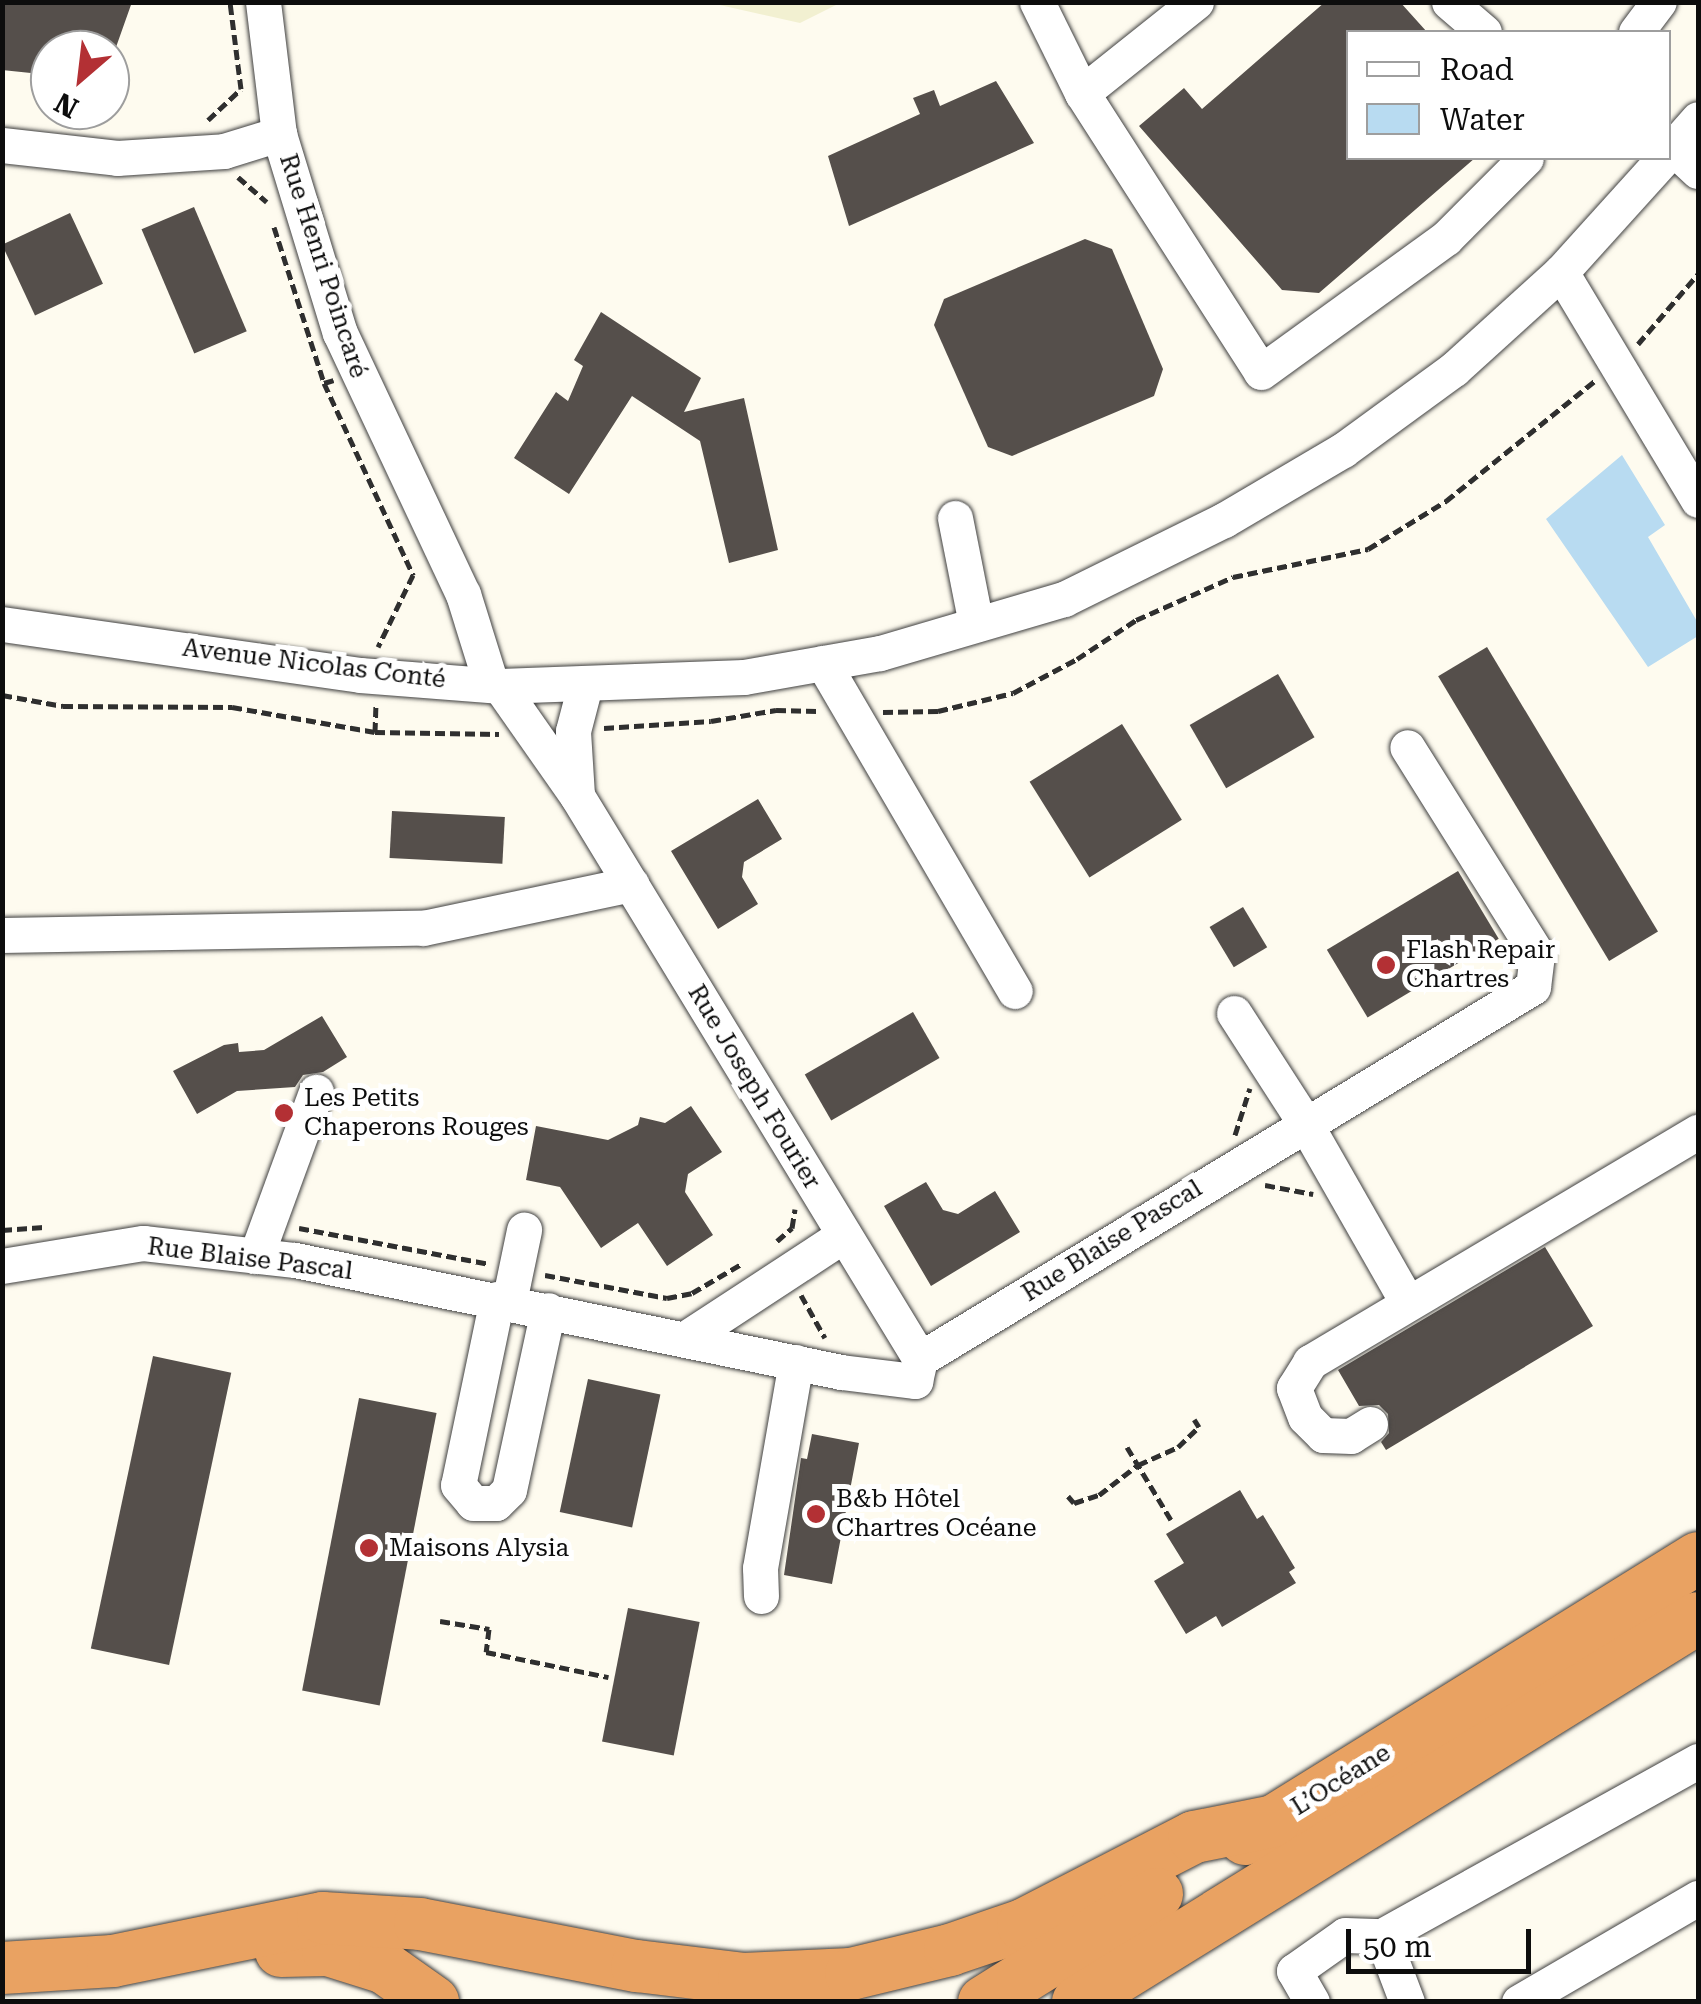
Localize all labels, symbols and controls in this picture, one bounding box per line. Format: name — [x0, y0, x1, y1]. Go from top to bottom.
north arrow — [30, 30, 130, 130]
legend — [1346, 30, 1671, 160]
text: Road — [1440, 52, 1514, 87]
text: N — [49, 86, 84, 125]
text: Water — [1440, 102, 1525, 137]
street label: Rue Henri Poincaré — [273, 150, 373, 382]
street label: Avenue Nicolas Conté — [181, 633, 447, 695]
place label: Flash Repair Chartres — [1406, 936, 1555, 995]
marker: Flash Repair Chartres — [1375, 954, 1397, 976]
street label: Rue Joseph Fourier — [681, 979, 827, 1195]
place label: Les Petits Chaperons Rouges — [304, 1084, 529, 1143]
marker: Les Petits Chaperons Rouges — [273, 1102, 295, 1124]
street label: Rue Blaise Pascal — [1017, 1174, 1207, 1308]
street label: Rue Blaise Pascal — [146, 1232, 354, 1286]
place label: B&b Hôtel Chartres Océane — [836, 1485, 1036, 1544]
marker: B&b Hôtel Chartres Océane — [805, 1503, 827, 1525]
place label: Maisons Alysia — [389, 1533, 569, 1563]
marker: Maisons Alysia — [358, 1537, 380, 1559]
street label: L’Océane — [1286, 1738, 1396, 1822]
scale bar — [1351, 1909, 1536, 1971]
text: 50 m — [1363, 1929, 1432, 1964]

